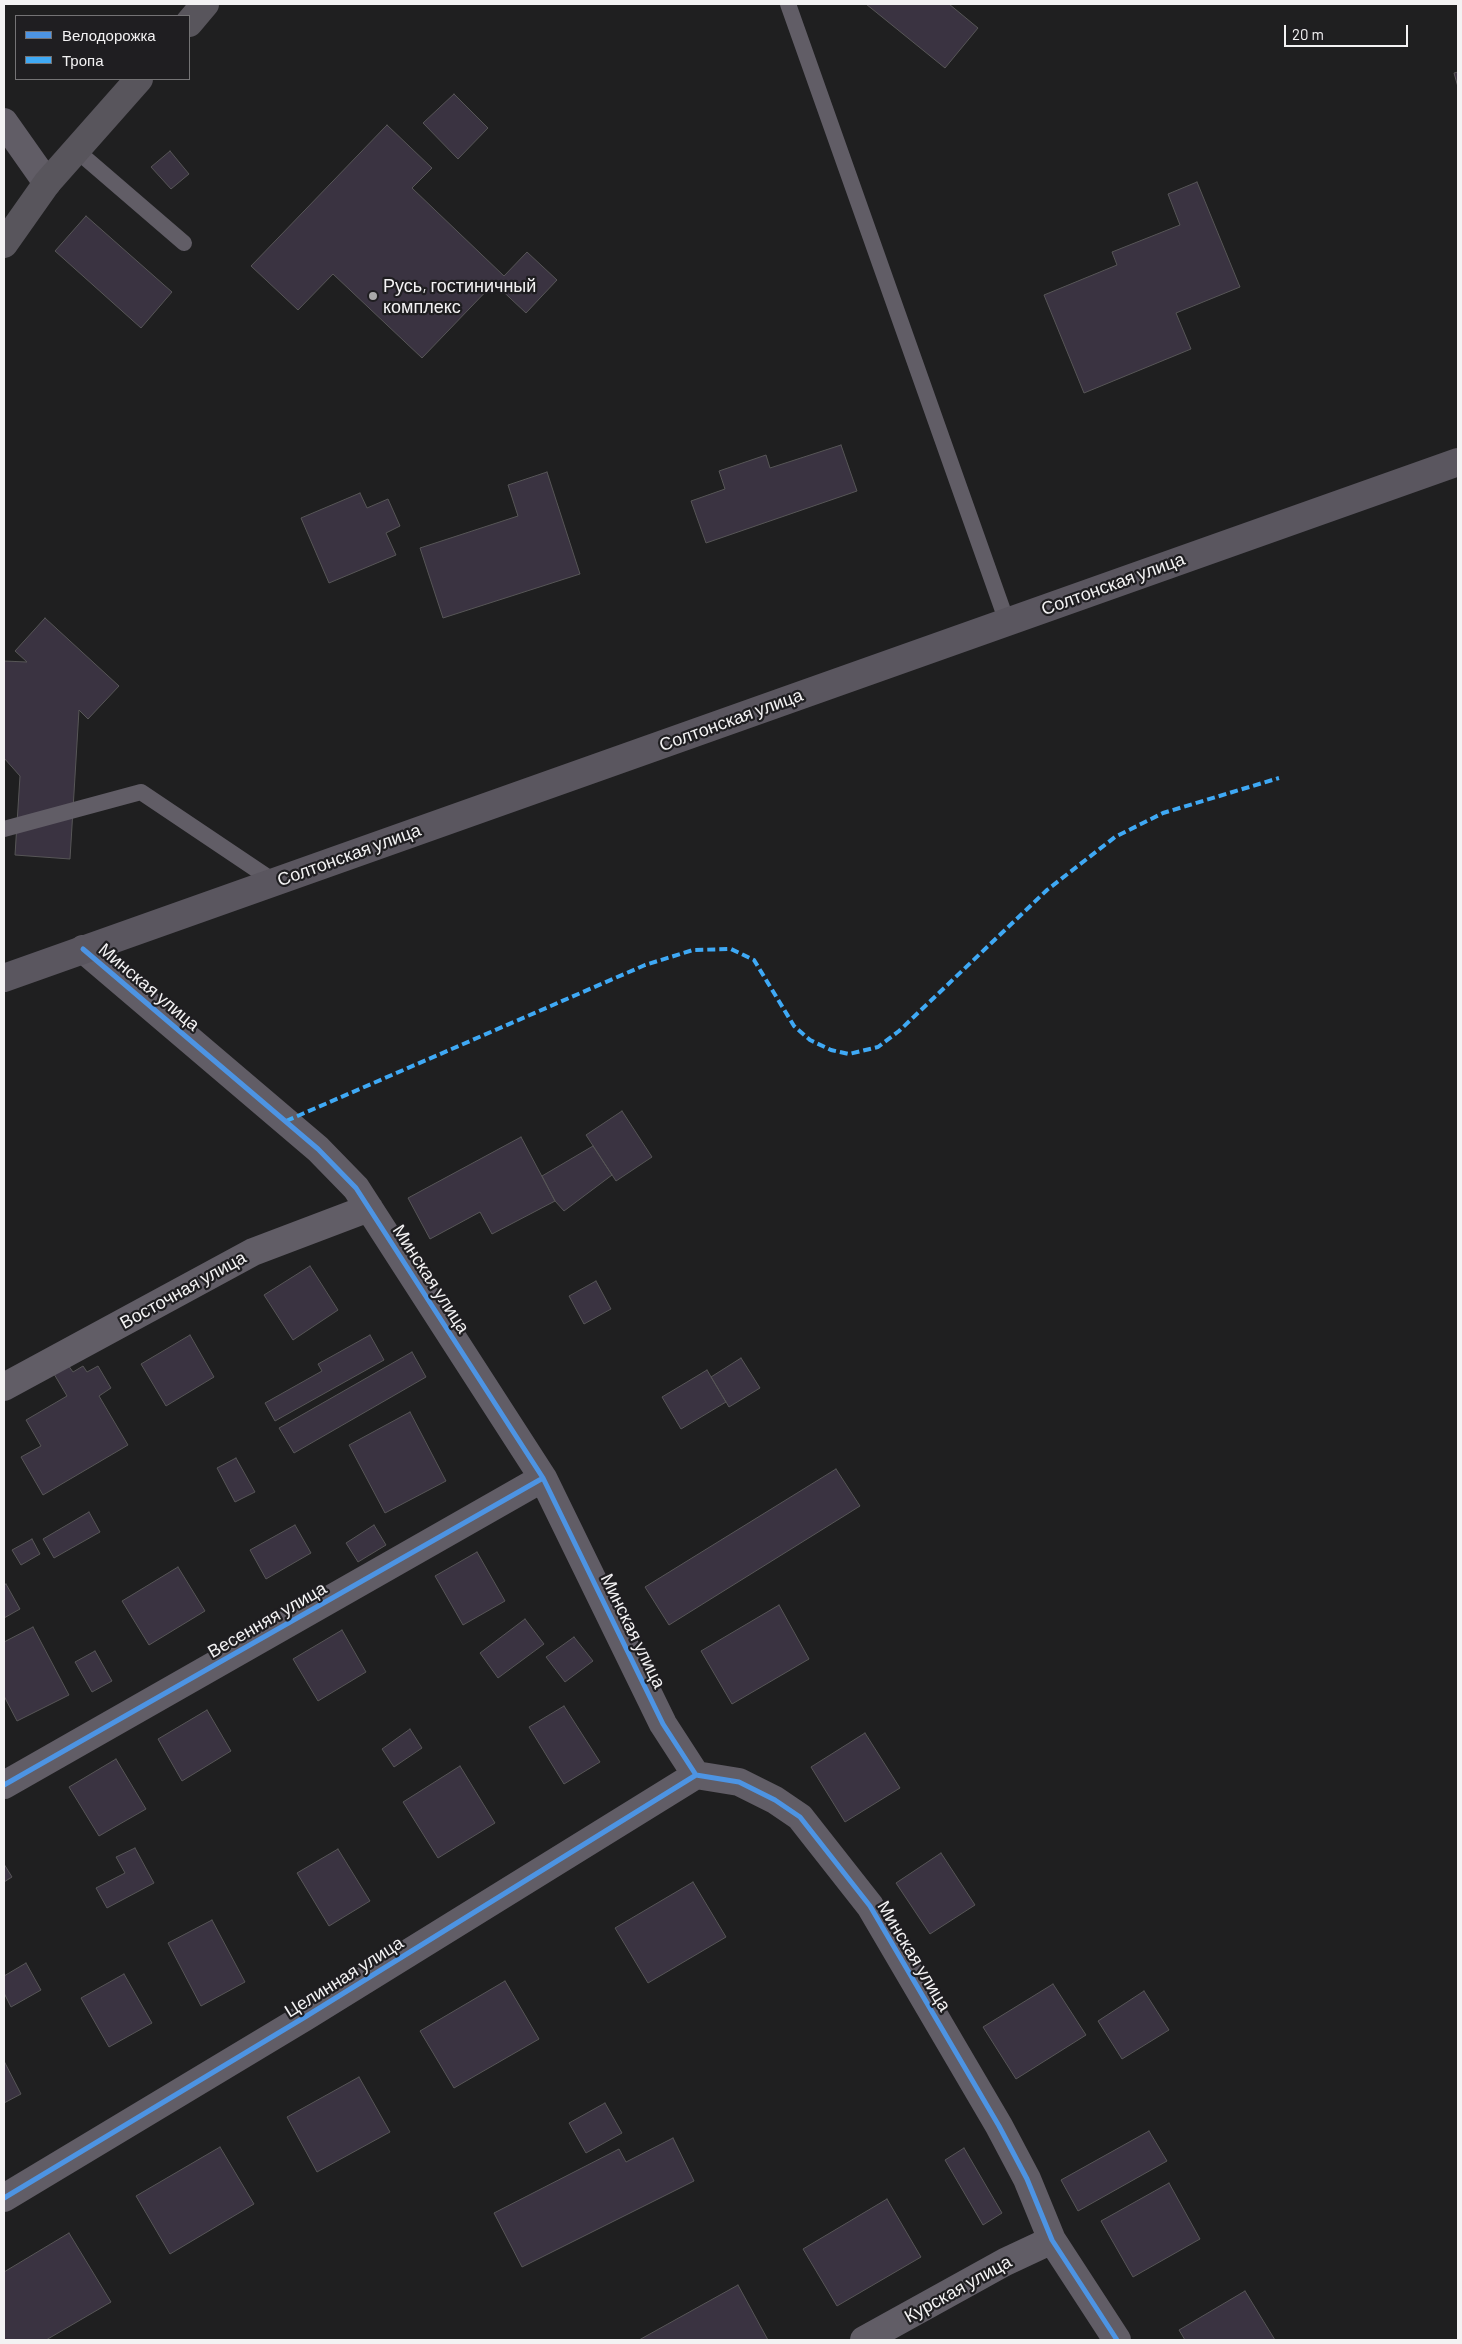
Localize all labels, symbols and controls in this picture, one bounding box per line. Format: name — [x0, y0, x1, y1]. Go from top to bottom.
legend — [15, 15, 190, 80]
scale bar — [1287, 15, 1411, 47]
text: 20 m — [1292, 25, 1324, 43]
text: Велодорожка — [62, 26, 156, 44]
text: Тропа — [62, 51, 103, 69]
place label: Русь, гостиничный комплекс — [383, 275, 536, 318]
marker: Русь, гостиничный комплекс — [367, 290, 379, 302]
street label: Солтонская улица — [1038, 548, 1188, 620]
street label: Солтонская улица — [656, 684, 806, 756]
street label: Солтонская улица — [274, 819, 424, 891]
street label: Минская улица — [94, 939, 204, 1035]
street label: Минская улица — [388, 1221, 474, 1337]
street label: Восточная улица — [116, 1246, 250, 1334]
street label: Минская улица — [596, 1570, 670, 1692]
street label: Весенняя улица — [204, 1577, 330, 1663]
street label: Минская улица — [873, 1897, 955, 2015]
street label: Целинная улица — [281, 1932, 407, 2022]
street label: Курская улица — [901, 2251, 1015, 2327]

